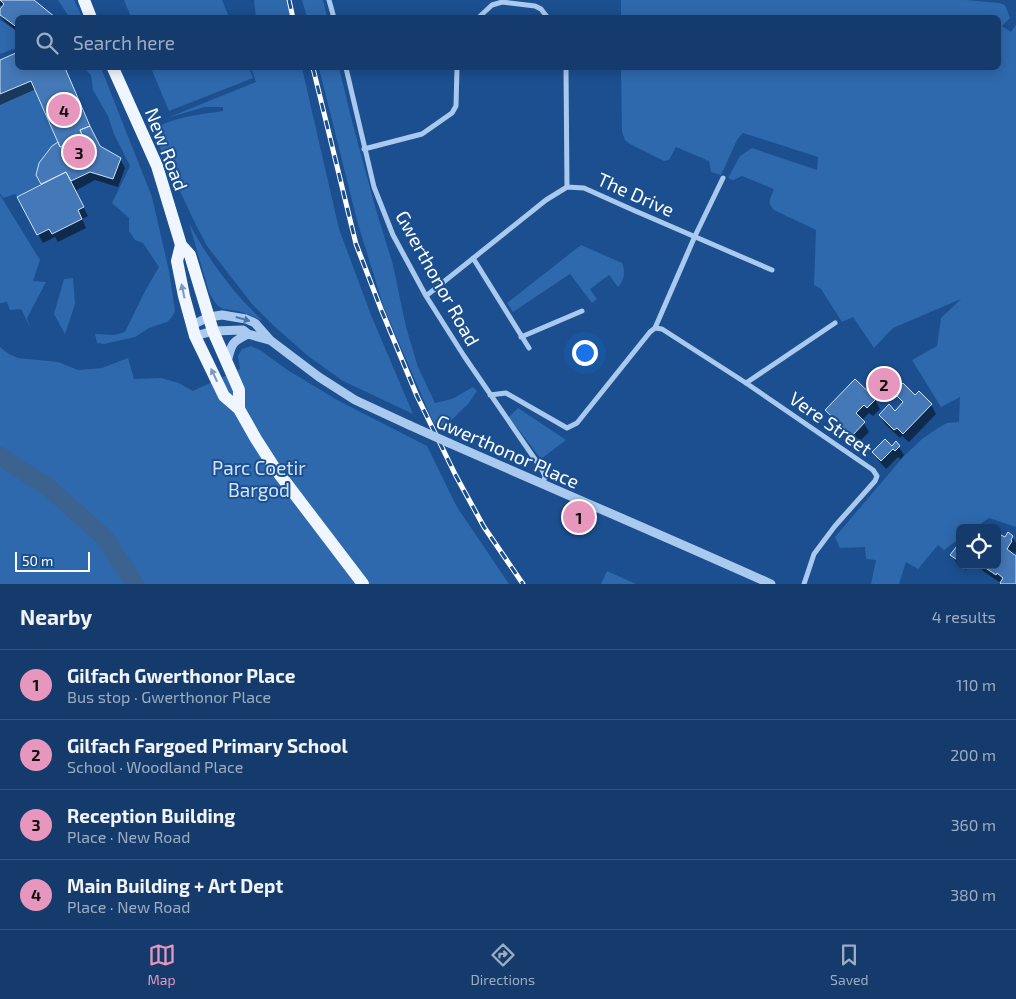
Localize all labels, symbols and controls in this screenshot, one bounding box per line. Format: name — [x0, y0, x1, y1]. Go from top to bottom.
search box — [15, 15, 1001, 70]
icon: search — [33, 29, 61, 57]
text: Search here — [73, 31, 175, 54]
pin: 4 — [48, 91, 80, 129]
street label: New Road — [141, 104, 193, 194]
pin: 3 — [63, 133, 95, 171]
street label: The Drive — [594, 167, 678, 221]
street label: Gwerthonor Road — [391, 206, 485, 350]
one-way arrow — [179, 283, 187, 298]
one-way arrow — [235, 315, 250, 323]
your location — [572, 340, 598, 366]
pin: 2 — [868, 365, 900, 403]
one-way arrow — [210, 368, 218, 382]
street label: Vere Street — [785, 386, 877, 460]
street label: Gwerthonor Place — [433, 409, 583, 493]
park label: Parc Coetir Bargod — [212, 456, 306, 501]
pin: 1 — [563, 498, 595, 536]
map controls — [956, 524, 1001, 569]
button: locate — [956, 524, 1001, 569]
scale bar — [15, 549, 90, 572]
text: 50 m — [22, 552, 53, 569]
text: Nearby — [20, 604, 92, 629]
text: 4 results — [932, 607, 996, 626]
text: Gilfach Gwerthonor Place — [67, 664, 295, 687]
text: 1 — [33, 675, 39, 694]
text: 110 m — [956, 675, 996, 694]
text: Bus stop · Gwerthonor Place — [67, 687, 271, 706]
text: Gilfach Fargoed Primary School — [67, 734, 348, 757]
text: 2 — [31, 745, 41, 764]
text: 200 m — [950, 745, 996, 764]
text: School · Woodland Place — [67, 757, 243, 776]
text: Reception Building — [67, 804, 235, 827]
text: 3 — [31, 815, 41, 834]
text: 360 m — [951, 815, 996, 834]
text: Place · New Road — [67, 827, 190, 846]
text: Main Building + Art Dept — [67, 874, 283, 897]
text: 4 — [31, 885, 41, 904]
text: 380 m — [950, 885, 996, 904]
text: Place · New Road — [67, 897, 190, 916]
tab: Map — [147, 941, 176, 988]
tab: Directions — [471, 941, 535, 988]
tab: Saved — [830, 941, 869, 988]

